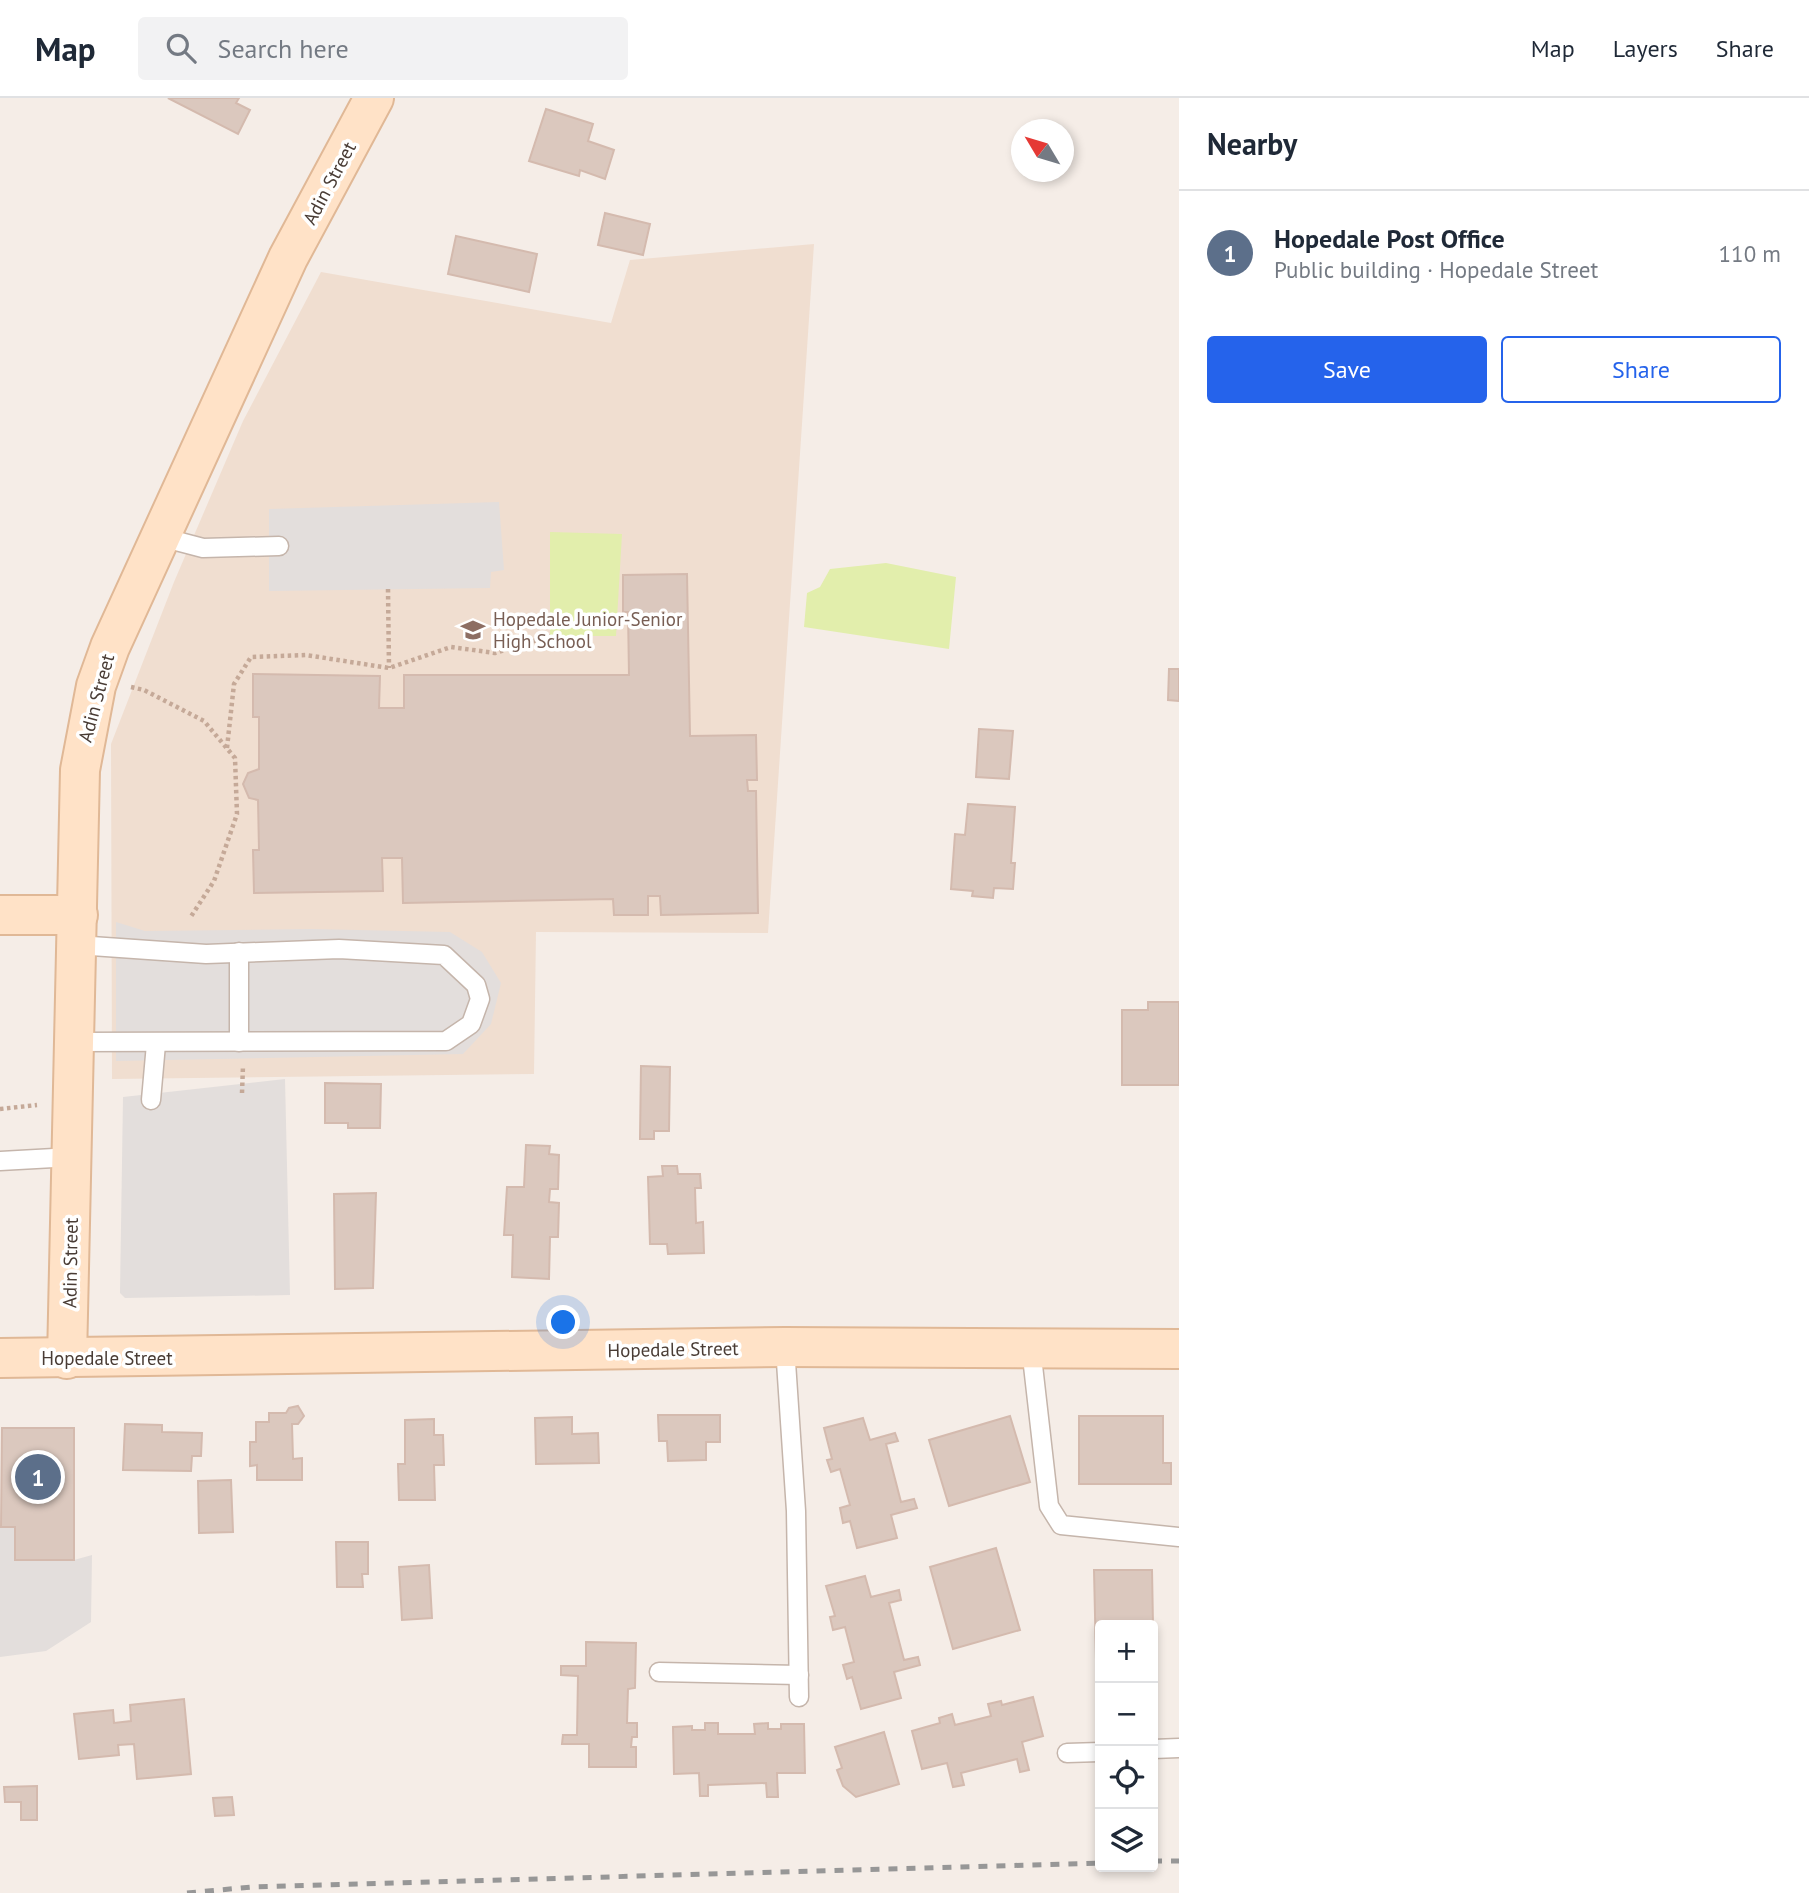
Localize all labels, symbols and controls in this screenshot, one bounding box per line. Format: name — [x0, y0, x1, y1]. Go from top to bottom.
search box — [138, 17, 628, 80]
text: Map — [35, 27, 96, 70]
icon: search — [162, 29, 200, 67]
text: Search here — [218, 32, 349, 65]
text: Map — [1531, 33, 1575, 64]
text: Layers — [1613, 33, 1678, 64]
text: Share — [1716, 33, 1774, 64]
north arrow — [1011, 119, 1074, 182]
text: Nearby — [1207, 124, 1297, 163]
street label: Adin Street — [297, 137, 361, 229]
text: Hopedale Post Office — [1274, 222, 1505, 255]
text: 1 — [1223, 239, 1237, 268]
text: 110 m — [1719, 239, 1781, 268]
text: Public building · Hopedale Street — [1274, 255, 1598, 284]
button: Save — [1207, 336, 1487, 403]
button: Share — [1501, 336, 1781, 403]
place label: Hopedale Junior-Senior High School — [493, 607, 683, 653]
school or university icon: Hopedale Junior-Senior High School — [459, 616, 487, 644]
street label: Adin Street — [73, 651, 119, 745]
street label: Adin Street — [57, 1217, 83, 1308]
your location — [546, 1305, 580, 1339]
street label: Hopedale Street — [607, 1336, 739, 1362]
street label: Hopedale Street — [41, 1346, 173, 1370]
pin: 1 — [15, 1451, 61, 1503]
map controls — [1095, 1620, 1158, 1872]
button: + — [1095, 1620, 1158, 1683]
button: − — [1095, 1683, 1158, 1746]
button: locate — [1095, 1746, 1158, 1809]
button: layers — [1095, 1809, 1158, 1872]

